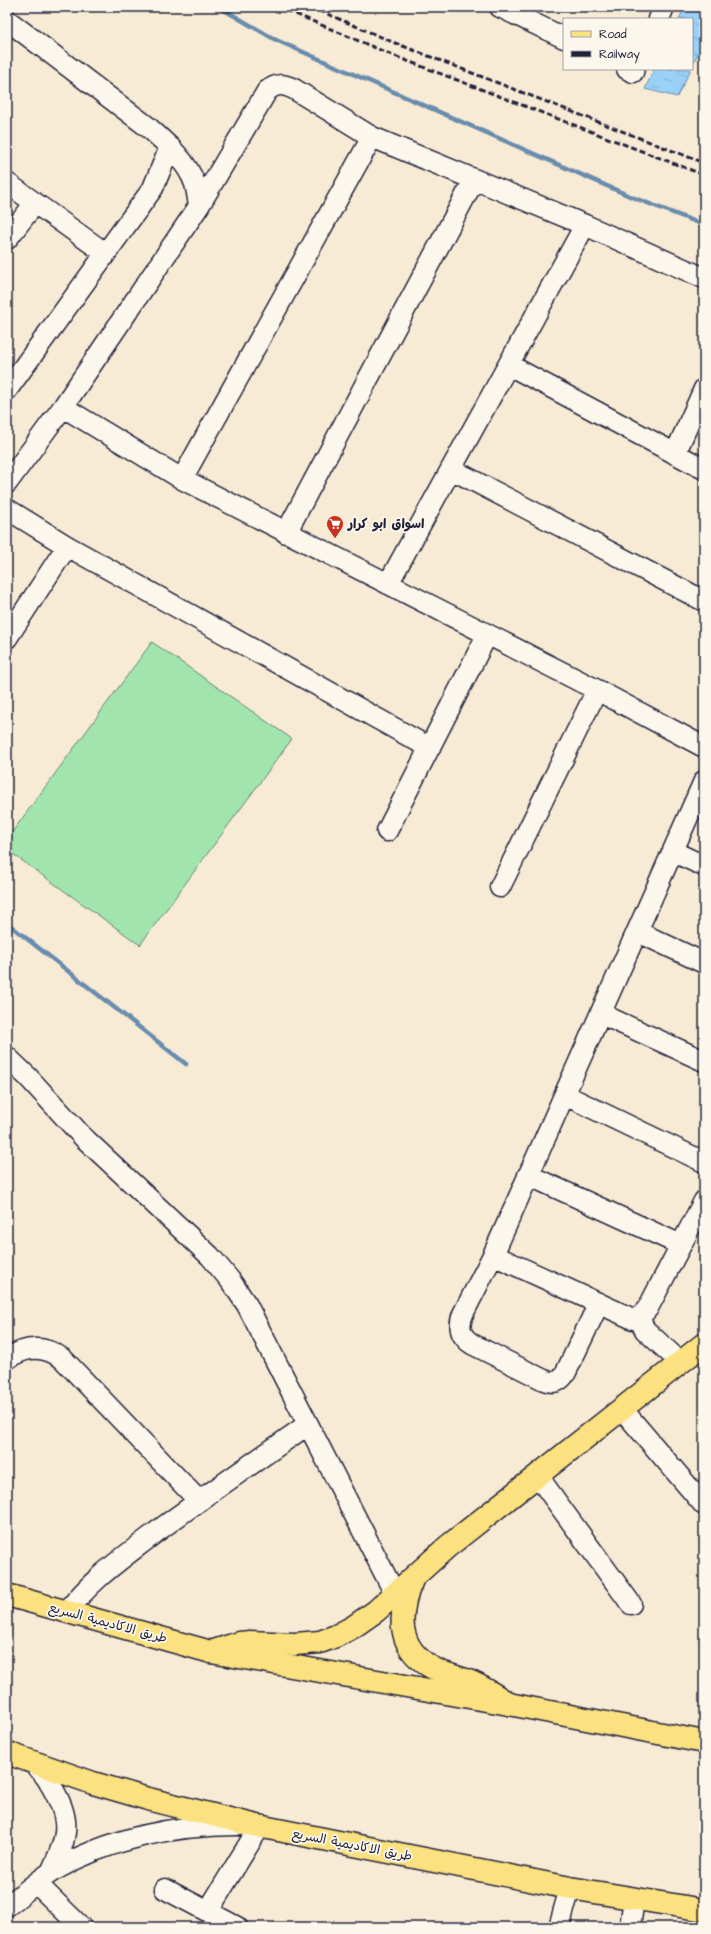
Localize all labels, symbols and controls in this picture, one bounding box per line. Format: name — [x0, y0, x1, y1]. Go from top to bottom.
legend — [563, 18, 693, 70]
text: Road — [599, 26, 627, 43]
text: Railway — [599, 46, 640, 64]
supermarket icon: اسواق ابو كرار — [325, 514, 345, 539]
place label: اسواق ابو كرار — [347, 515, 424, 533]
street label: طريق الاكاديمية السريع — [47, 1599, 169, 1648]
street label: طريق الاكاديمية السريع — [290, 1825, 414, 1866]

